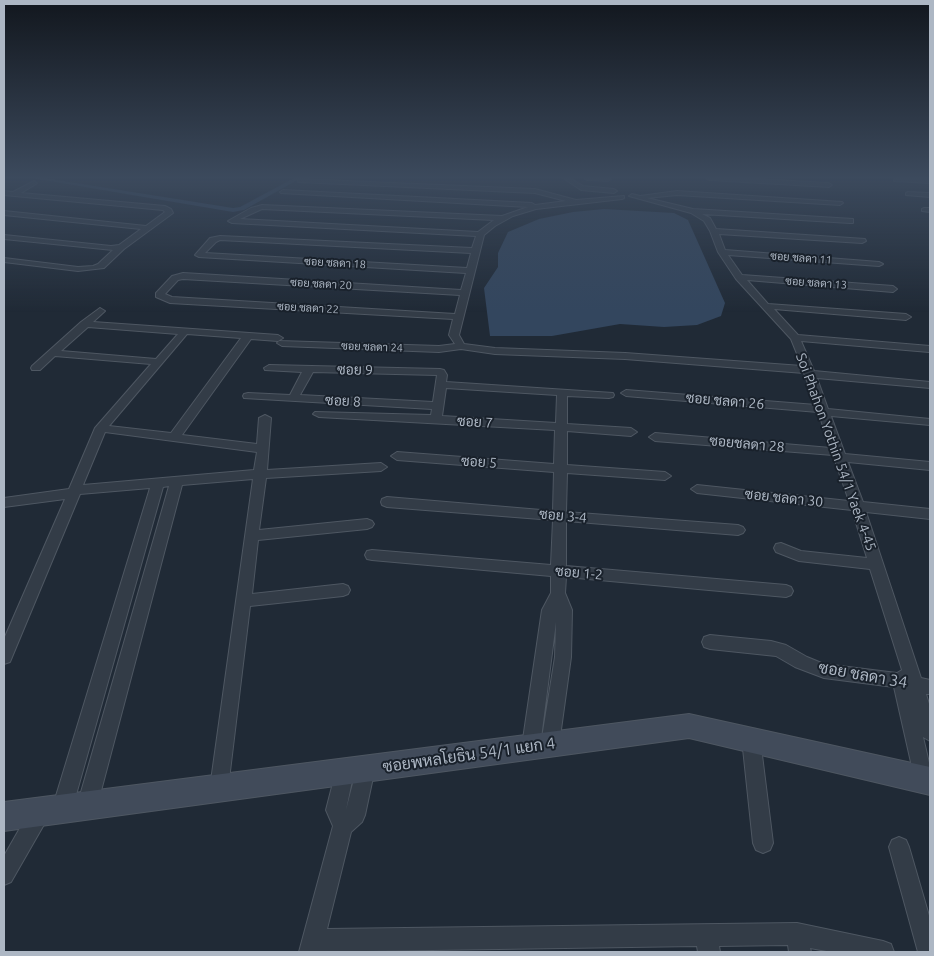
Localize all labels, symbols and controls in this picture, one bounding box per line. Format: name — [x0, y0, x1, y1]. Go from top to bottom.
street label: ซอย ชลดา 11 — [770, 249, 832, 267]
street label: ซอย ชลดา 18 — [304, 255, 366, 271]
street label: ซอย ชลดา 13 — [785, 274, 847, 292]
street label: ซอย ชลดา 20 — [290, 276, 352, 292]
street label: ซอย ชลดา 22 — [277, 300, 339, 316]
street label: ซอย ชลดา 24 — [341, 339, 403, 355]
street label: Soi Phahon Yothin 54/1 Yaek 4-45 — [792, 351, 880, 553]
street label: ซอย 9 — [337, 361, 373, 379]
street label: ซอย ชลดา 26 — [685, 389, 765, 413]
street label: ซอย 8 — [325, 392, 361, 410]
street label: ซอย 7 — [456, 412, 494, 432]
street label: ซอยชลดา 28 — [709, 432, 785, 456]
street label: ซอย 5 — [460, 452, 498, 472]
street label: ซอย ชลดา 30 — [744, 486, 824, 510]
street label: ซอย 3-4 — [538, 506, 588, 526]
street label: ซอย 1-2 — [554, 563, 604, 583]
street label: ซอย ชลดา 34 — [817, 658, 909, 692]
street label: ซอยพหลโยธิน 54/1 แยก 4 — [381, 733, 557, 777]

